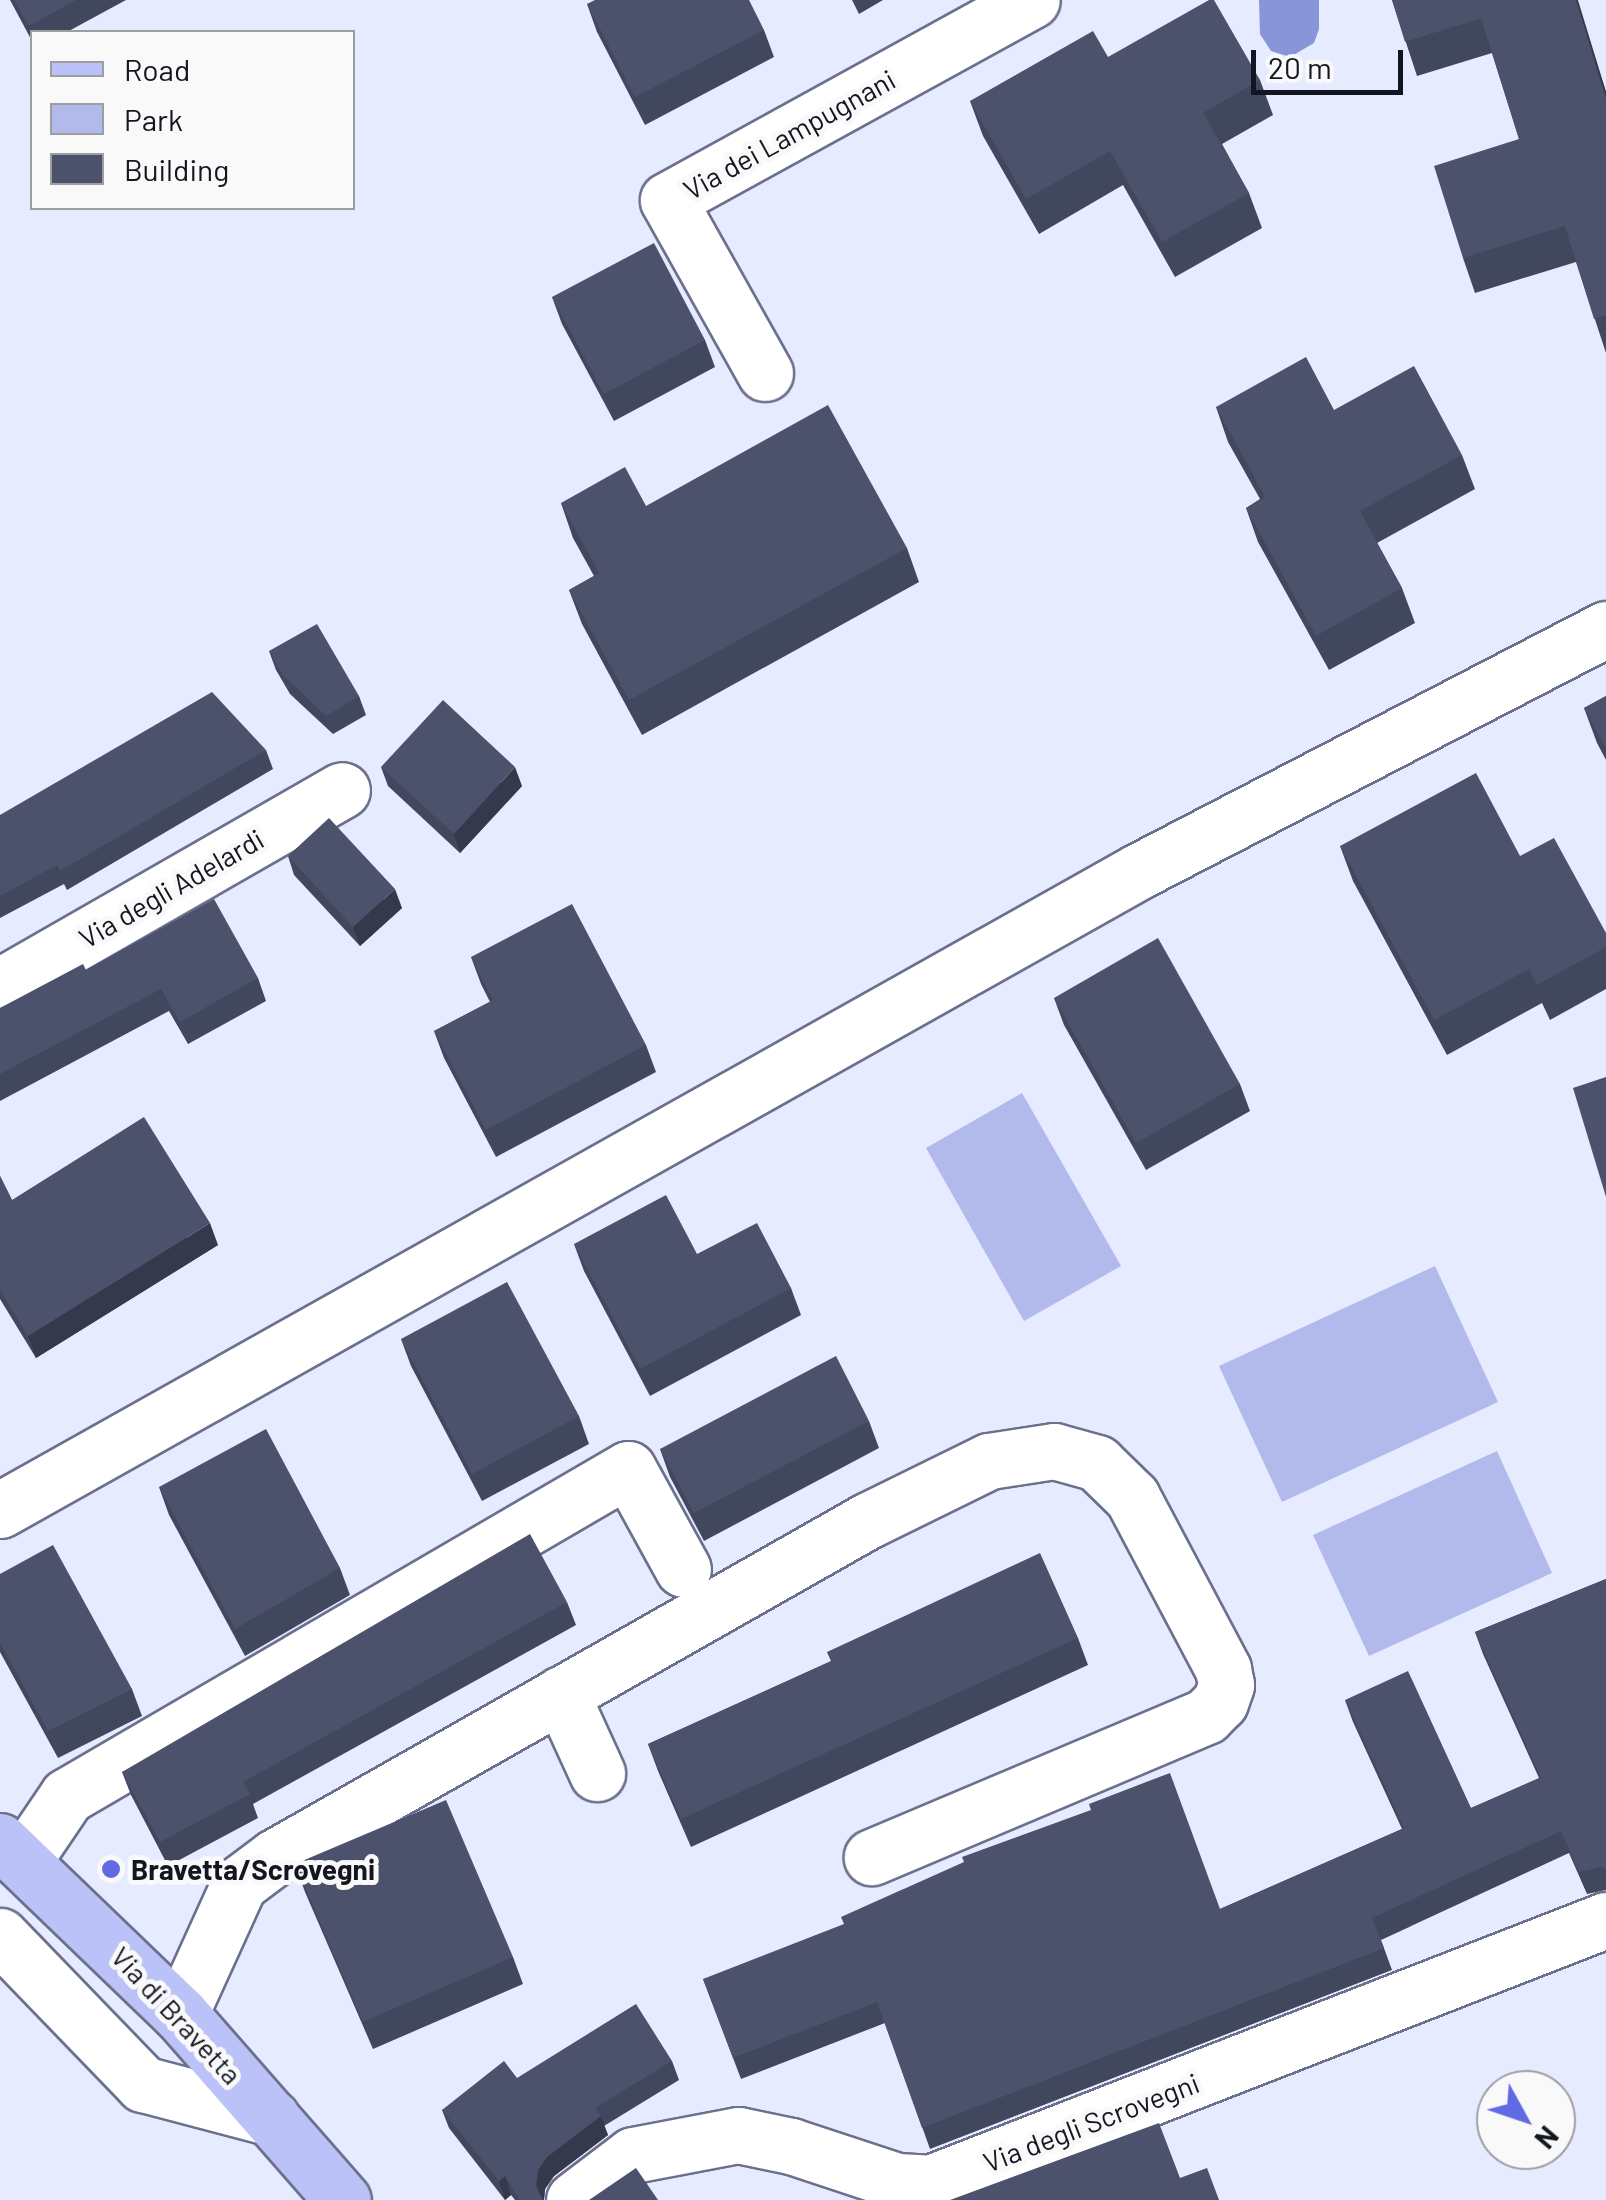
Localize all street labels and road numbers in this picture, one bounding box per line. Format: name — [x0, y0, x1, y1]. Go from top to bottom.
street label: Via dei Lampugnani — [677, 62, 901, 206]
street label: Via degli Adelardi — [73, 821, 269, 955]
street label: Via di Bravetta — [105, 1939, 249, 2091]
street label: Via degli Scrovegni — [978, 2065, 1204, 2179]

